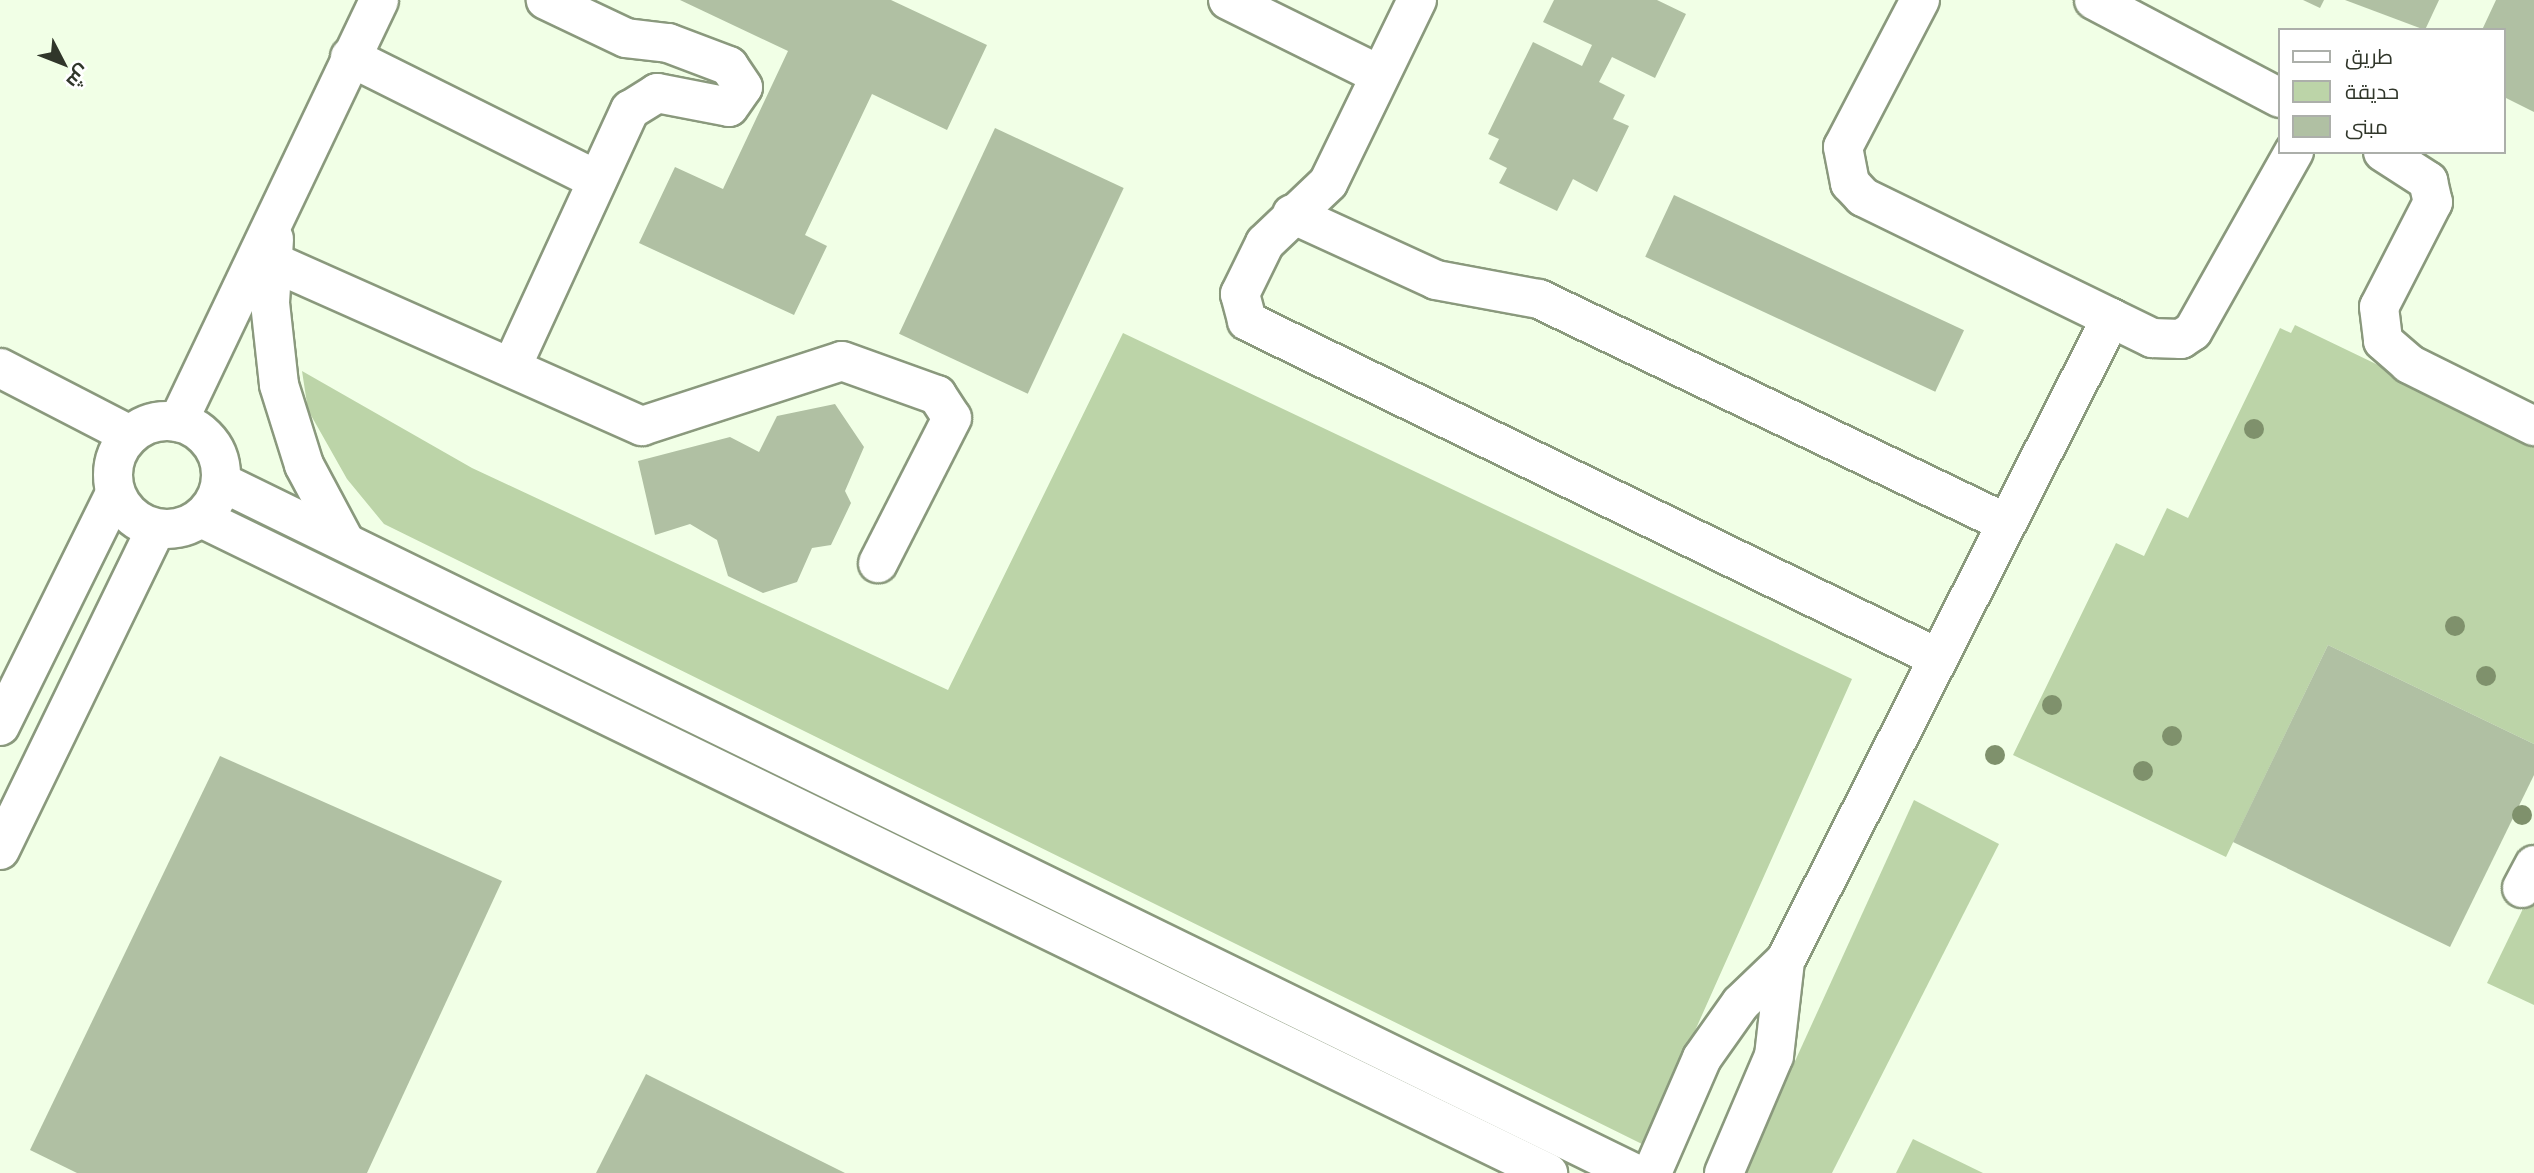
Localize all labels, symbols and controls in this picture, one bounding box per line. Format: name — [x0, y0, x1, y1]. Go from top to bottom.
north arrow — [28, 28, 98, 98]
legend — [2278, 28, 2506, 154]
text: طريق — [2345, 44, 2393, 68]
text: ش — [62, 61, 95, 93]
text: حديقة — [2345, 79, 2399, 103]
text: مبنى — [2345, 114, 2388, 138]

